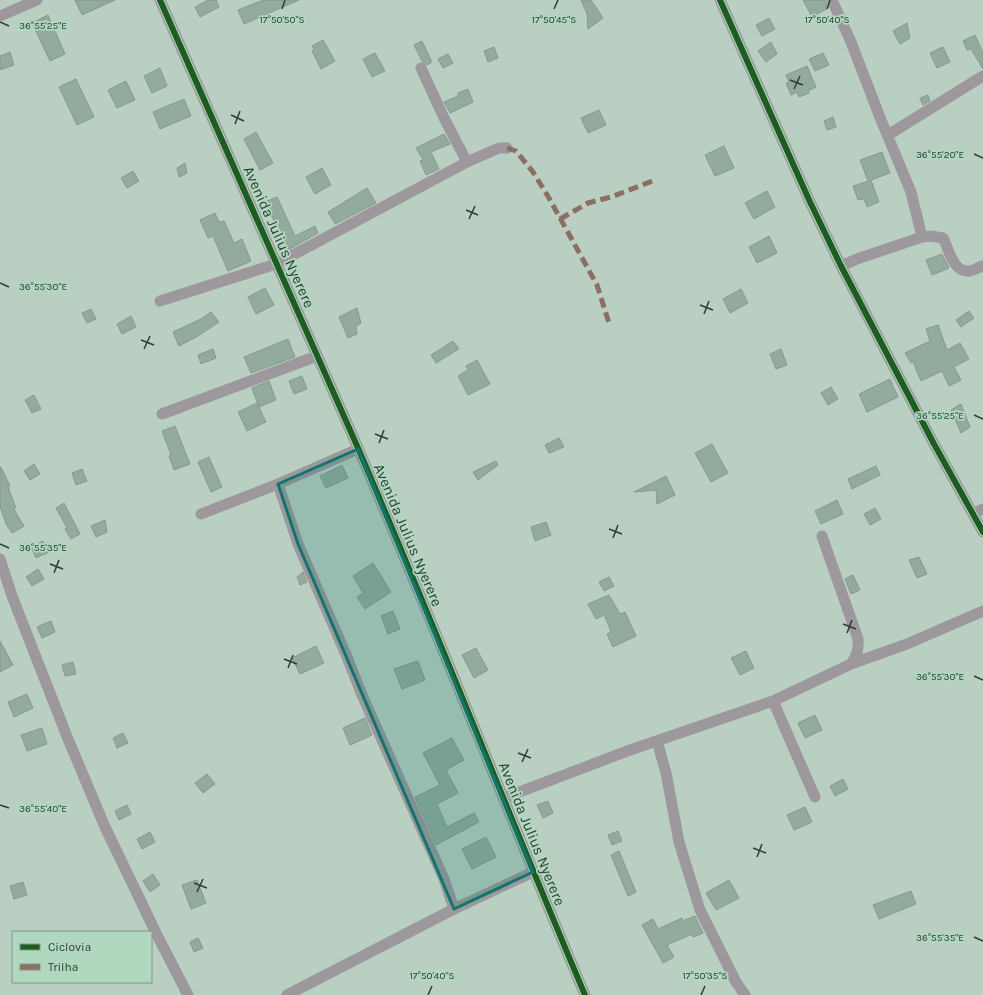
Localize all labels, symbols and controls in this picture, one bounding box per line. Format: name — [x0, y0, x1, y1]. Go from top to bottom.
text: 17°50'50"S — [259, 14, 305, 26]
text: 17°50'45"S — [532, 14, 576, 26]
text: 17°50'40"S — [805, 14, 849, 26]
text: 36°55'25"E — [19, 20, 67, 32]
text: 36°55'20"E — [916, 149, 964, 161]
street label: Avenida Julius Nyerere — [240, 163, 318, 311]
text: 36°55'30"E — [19, 281, 67, 293]
text: 36°55'25"E — [916, 410, 964, 422]
street label: Avenida Julius Nyerere — [370, 461, 446, 609]
text: 36°55'35"E — [19, 542, 67, 554]
text: 36°55'30"E — [916, 671, 964, 683]
street label: Avenida Julius Nyerere — [495, 760, 569, 908]
text: 36°55'40"E — [19, 803, 67, 815]
legend — [12, 931, 152, 983]
text: 36°55'35"E — [916, 932, 964, 944]
text: Ciclovia — [48, 940, 91, 954]
text: Trilha — [48, 960, 78, 974]
text: 17°50'40"S — [410, 970, 454, 982]
text: 17°50'35"S — [683, 970, 727, 982]

